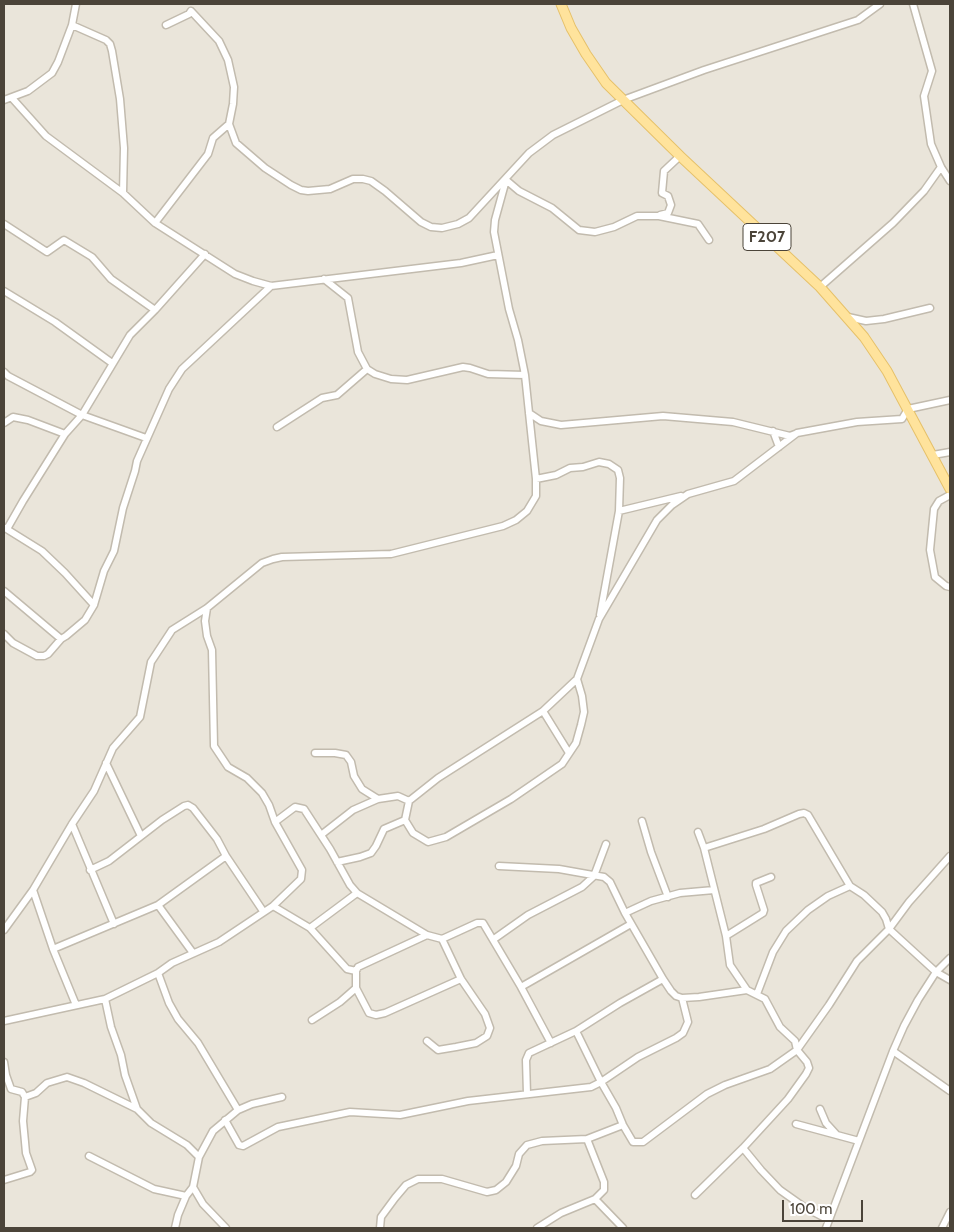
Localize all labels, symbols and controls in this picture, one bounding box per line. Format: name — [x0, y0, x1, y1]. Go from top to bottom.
road number: F207 — [743, 223, 791, 250]
scale bar — [784, 1190, 865, 1222]
text: 100 m — [790, 1200, 832, 1218]

